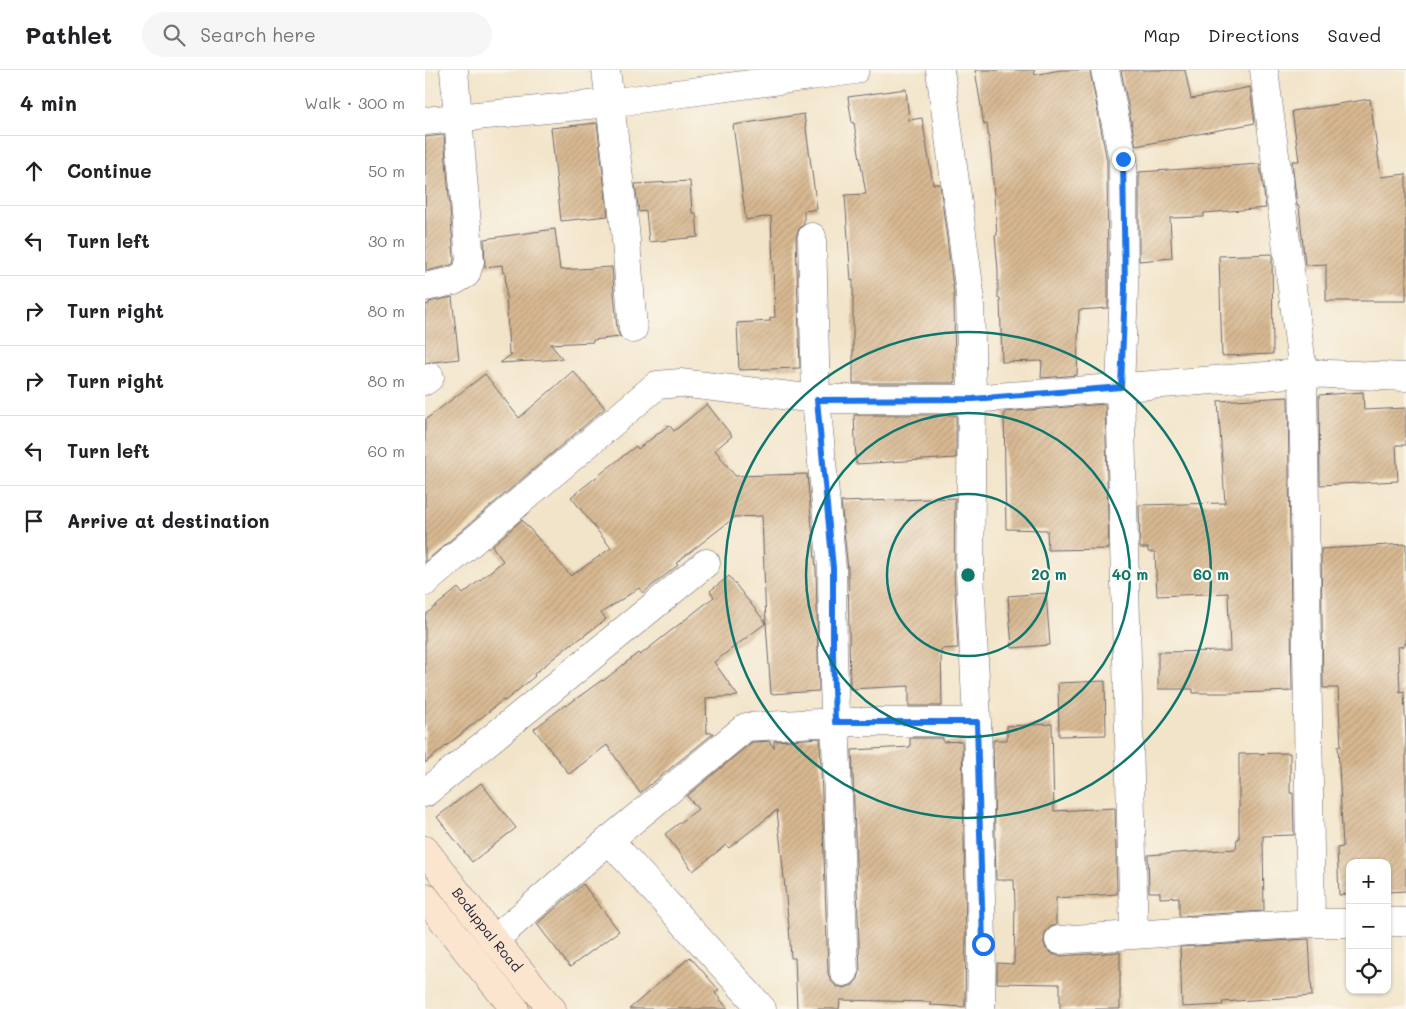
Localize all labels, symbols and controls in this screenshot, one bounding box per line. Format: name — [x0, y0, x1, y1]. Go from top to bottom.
search box — [142, 12, 492, 57]
text: Pathlet — [25, 19, 112, 50]
icon: search — [160, 21, 188, 49]
text: Search here — [200, 22, 316, 47]
text: Map — [1143, 23, 1180, 47]
text: Directions — [1208, 23, 1300, 47]
text: Saved — [1328, 23, 1381, 47]
text: 4 min — [20, 89, 77, 116]
text: Walk · 300 m — [304, 92, 405, 113]
route end — [1112, 148, 1135, 171]
icon: ahead — [20, 157, 48, 185]
text: Continue — [67, 158, 152, 183]
text: 50 m — [368, 160, 405, 181]
icon: left — [20, 227, 48, 255]
text: Turn left — [67, 228, 150, 253]
text: 30 m — [368, 230, 405, 251]
icon: right — [20, 297, 48, 325]
text: Turn right — [67, 298, 164, 323]
text: 80 m — [368, 300, 405, 321]
icon: right — [20, 367, 48, 395]
text: Turn right — [67, 368, 164, 393]
text: 80 m — [368, 370, 405, 391]
icon: left — [20, 437, 48, 465]
text: Turn left — [67, 438, 150, 463]
text: 60 m — [368, 440, 405, 461]
icon: arrive — [20, 507, 48, 535]
text: Arrive at destination — [67, 508, 270, 533]
text: 20 m — [1031, 564, 1067, 584]
text: 40 m — [1112, 564, 1148, 584]
text: 60 m — [1193, 564, 1229, 584]
centre of rings — [959, 566, 977, 584]
map controls — [1346, 859, 1391, 994]
button: + — [1346, 859, 1391, 904]
street label: Boduppal Road — [448, 883, 527, 976]
button: − — [1346, 904, 1391, 949]
route start — [972, 933, 995, 956]
button: locate — [1346, 949, 1391, 994]

